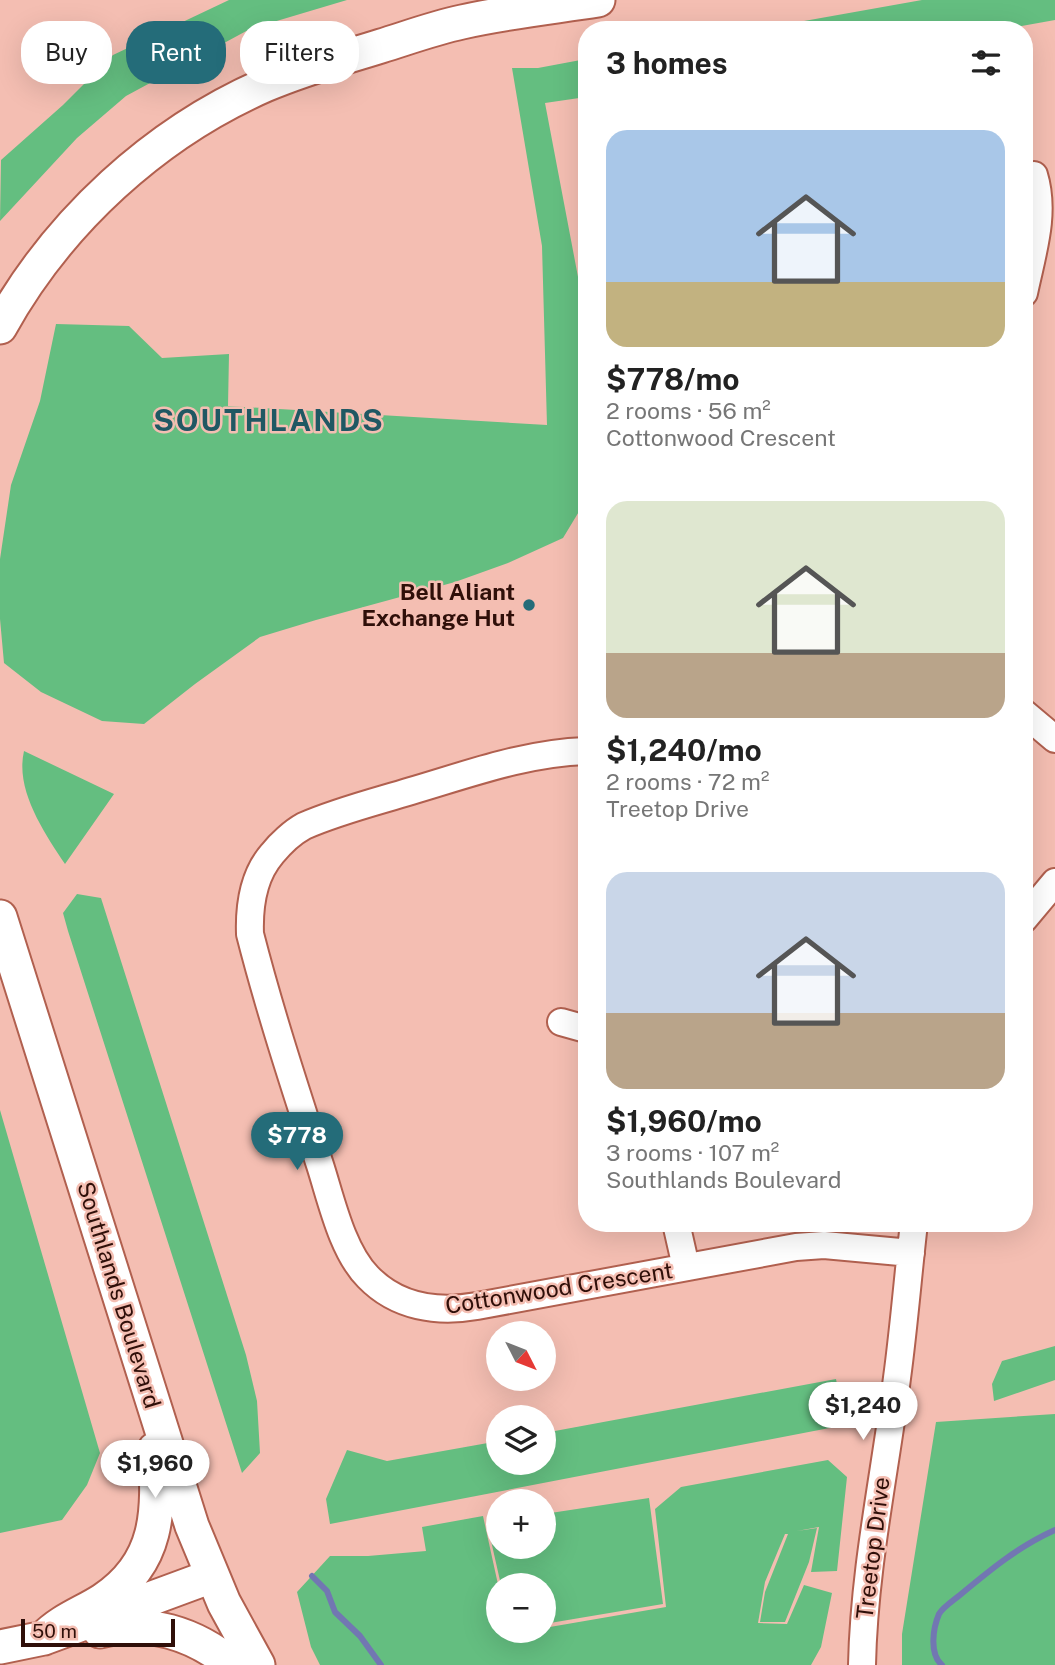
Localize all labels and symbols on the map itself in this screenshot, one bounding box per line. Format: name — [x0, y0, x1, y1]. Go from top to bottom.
district label: SOUTHLANDS — [153, 402, 385, 438]
place label: Bell Aliant Exchange Hut — [361, 578, 515, 631]
marker: Bell Aliant Exchange Hut — [521, 597, 537, 613]
pin: $778 — [256, 1112, 338, 1172]
street label: Southlands Boulevard — [72, 1178, 167, 1411]
street label: Cottonwood Crescent — [443, 1256, 675, 1319]
north arrow — [486, 1321, 556, 1391]
pin: $1,240 — [806, 1382, 920, 1442]
pin: $1,960 — [98, 1440, 212, 1500]
street label: Treetop Drive — [850, 1475, 895, 1621]
scale bar — [21, 1616, 175, 1648]

